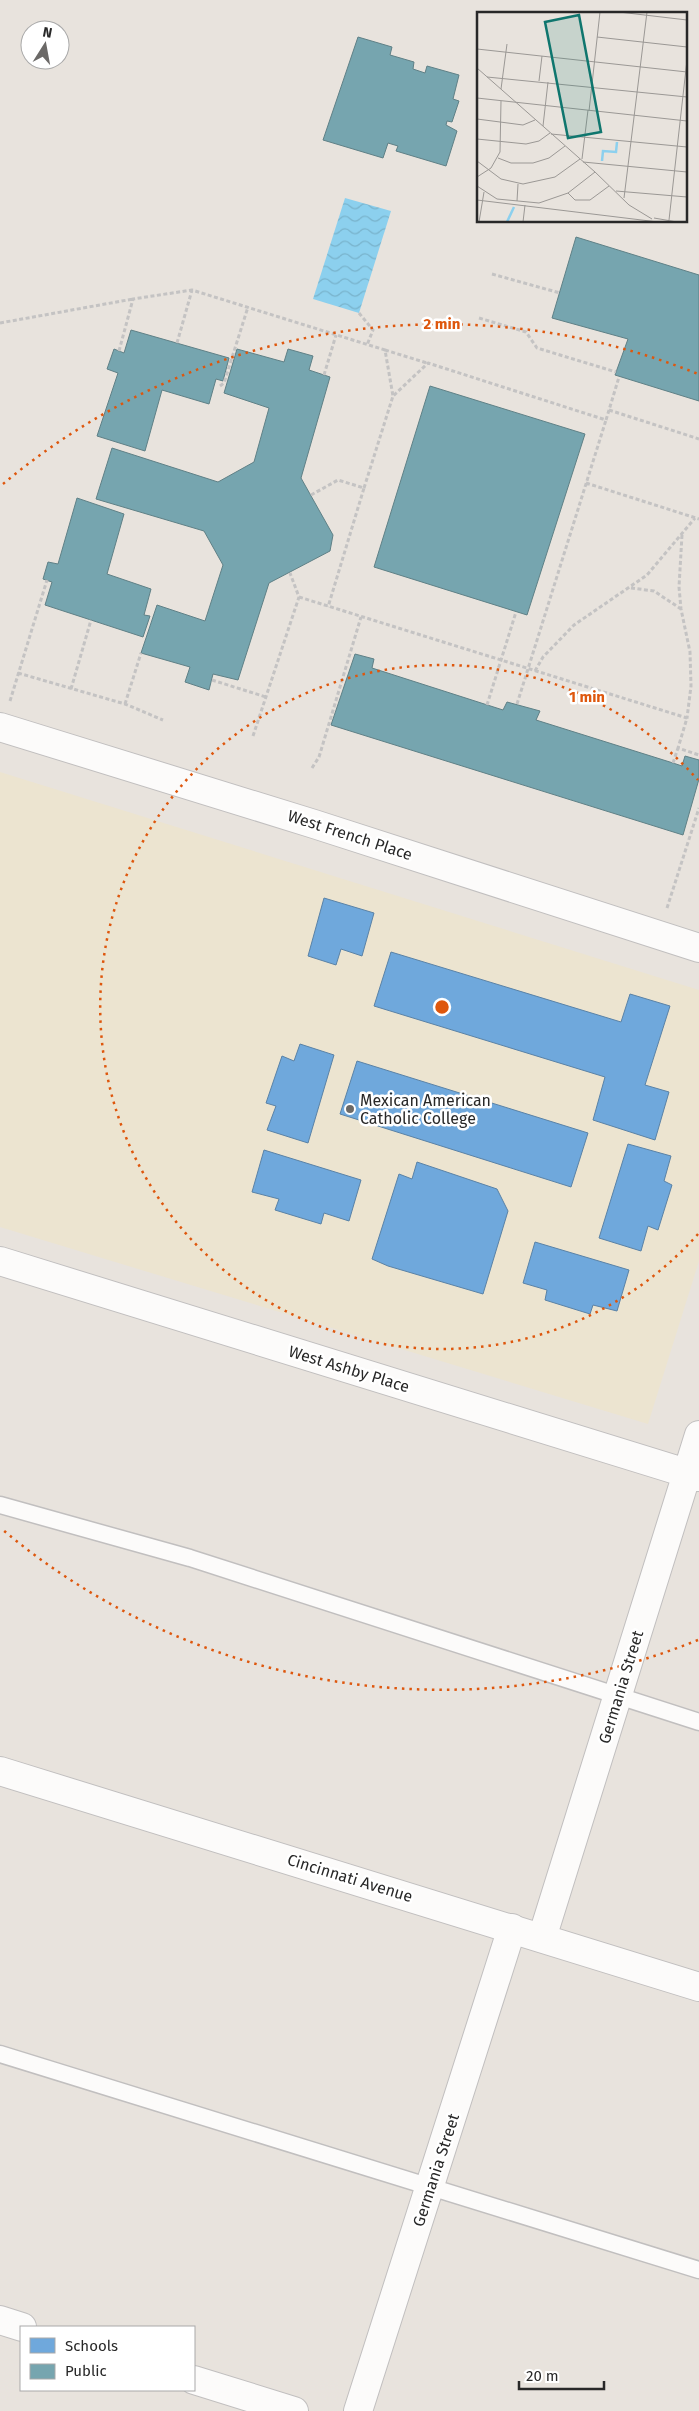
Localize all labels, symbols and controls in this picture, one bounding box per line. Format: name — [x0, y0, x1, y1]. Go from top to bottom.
inset map — [477, 12, 686, 222]
north arrow — [20, 20, 70, 70]
text: N — [41, 23, 54, 42]
text: 2 min — [424, 315, 460, 333]
text: 1 min — [569, 688, 605, 706]
street label: West French Place — [285, 806, 415, 864]
centre of rings — [433, 998, 451, 1016]
place label: Mexican American Catholic College — [360, 1091, 491, 1128]
marker: Mexican American Catholic College — [344, 1103, 356, 1115]
street label: West Ashby Place — [286, 1342, 412, 1396]
street label: Germania Street — [595, 1628, 647, 1746]
street label: Cincinnati Avenue — [285, 1850, 415, 1906]
street label: Germania Street — [409, 2111, 463, 2229]
legend — [20, 2326, 195, 2391]
text: Schools — [65, 2337, 118, 2355]
scale bar — [519, 2358, 604, 2390]
text: Public — [65, 2362, 107, 2380]
text: 20 m — [526, 2367, 559, 2385]

